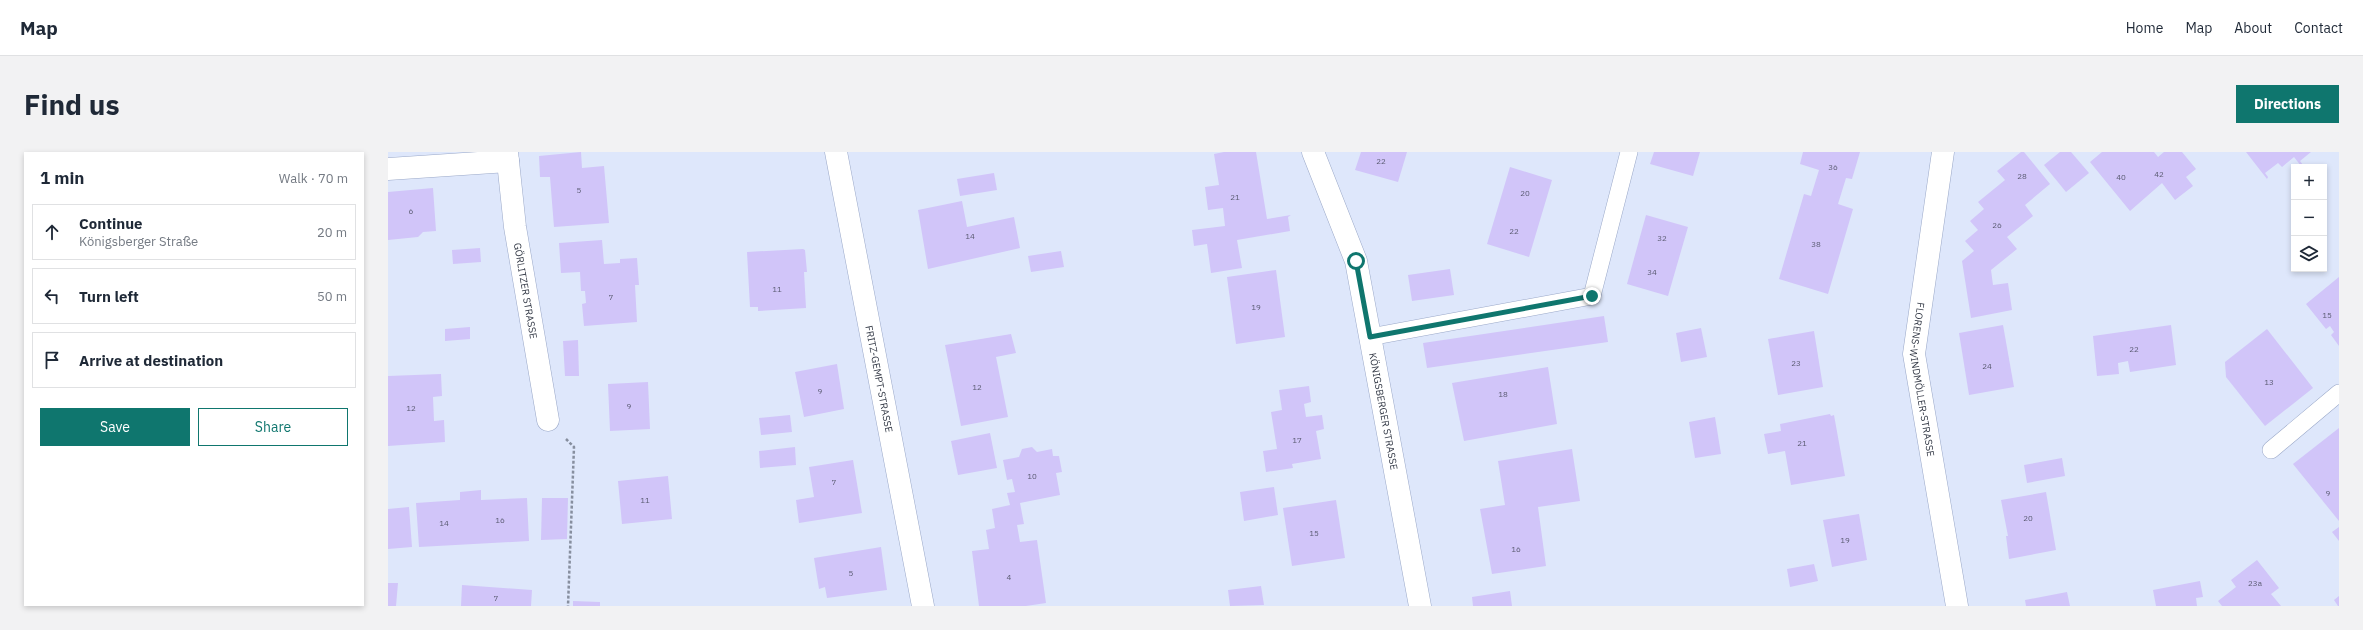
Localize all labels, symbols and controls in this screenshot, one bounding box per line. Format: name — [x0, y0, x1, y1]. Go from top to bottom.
text: Map — [20, 16, 58, 40]
text: Home — [2126, 19, 2163, 37]
text: Map — [2185, 19, 2212, 37]
text: About — [2234, 19, 2272, 37]
text: Contact — [2294, 19, 2343, 37]
button: Directions — [2236, 85, 2339, 123]
text: Find us — [24, 86, 120, 123]
house number: 22 — [1376, 156, 1386, 166]
house number: 36 — [1828, 162, 1838, 172]
map controls — [2291, 164, 2327, 272]
button: + — [2291, 164, 2327, 200]
text: 1 min — [40, 167, 84, 189]
house number: 42 — [2154, 169, 2164, 179]
text: Walk · 70 m — [279, 170, 348, 187]
house number: 28 — [2017, 171, 2027, 181]
house number: 40 — [2116, 172, 2126, 182]
house number: 5 — [577, 185, 582, 195]
house number: 20 — [1520, 188, 1530, 198]
house number: 21 — [1230, 192, 1240, 202]
button: − — [2291, 200, 2327, 236]
house number: 6 — [409, 206, 414, 216]
text: Continue — [79, 214, 143, 233]
house number: 26 — [1992, 220, 2002, 230]
icon: ahead — [41, 221, 63, 243]
text: 20 m — [317, 224, 347, 241]
house number: 22 — [1509, 226, 1519, 236]
house number: 14 — [965, 231, 975, 241]
text: Königsberger Straße — [79, 233, 198, 250]
house number: 32 — [1657, 233, 1667, 243]
button: layers — [2291, 236, 2327, 272]
house number: 38 — [1811, 239, 1821, 249]
street label: GÖRLITZER STRASSE — [511, 242, 540, 340]
route start — [1347, 252, 1365, 270]
house number: 34 — [1647, 267, 1657, 277]
house number: 11 — [772, 284, 782, 294]
icon: left — [41, 285, 63, 307]
text: Turn left — [79, 287, 139, 306]
route end — [1583, 287, 1601, 305]
text: 50 m — [317, 288, 347, 305]
house number: 7 — [609, 292, 614, 302]
street label: FLORENS-WINDMÖLLER-STRASSE — [1907, 301, 1937, 458]
house number: 19 — [1251, 302, 1261, 312]
house number: 15 — [2322, 310, 2332, 320]
street label: FRITZ-GEMPT-STRASSE — [862, 324, 896, 434]
house number: 22 — [2129, 344, 2139, 354]
icon: arrive — [41, 349, 63, 371]
text: Arrive at destination — [79, 351, 223, 370]
street label: KÖNIGSBERGER STRASSE — [1366, 352, 1401, 471]
house number: 23 — [1791, 358, 1801, 368]
house number: 24 — [1982, 361, 1992, 371]
house number: 13 — [2264, 377, 2274, 387]
house number: 12 — [972, 382, 982, 392]
house number: 9 — [818, 386, 823, 396]
house number: 18 — [1498, 389, 1508, 399]
house number: 9 — [627, 401, 632, 411]
house number: 12 — [406, 403, 416, 413]
button: Save — [40, 408, 190, 446]
button: Share — [198, 408, 348, 446]
house number: 17 — [1292, 435, 1302, 445]
house number: 21 — [1797, 438, 1807, 448]
house number: 10 — [1027, 471, 1037, 481]
house number: 7 — [832, 477, 837, 487]
house number: 9 — [2326, 488, 2331, 498]
house number: 11 — [640, 495, 650, 505]
house number: 20 — [2023, 513, 2033, 523]
house number: 16 — [495, 515, 505, 525]
house number: 14 — [439, 518, 449, 528]
house number: 15 — [1309, 528, 1319, 538]
house number: 19 — [1840, 535, 1850, 545]
house number: 16 — [1511, 544, 1521, 554]
house number: 5 — [849, 568, 854, 578]
house number: 4 — [1007, 572, 1012, 582]
house number: 23a — [2248, 578, 2263, 588]
house number: 7 — [494, 593, 499, 603]

